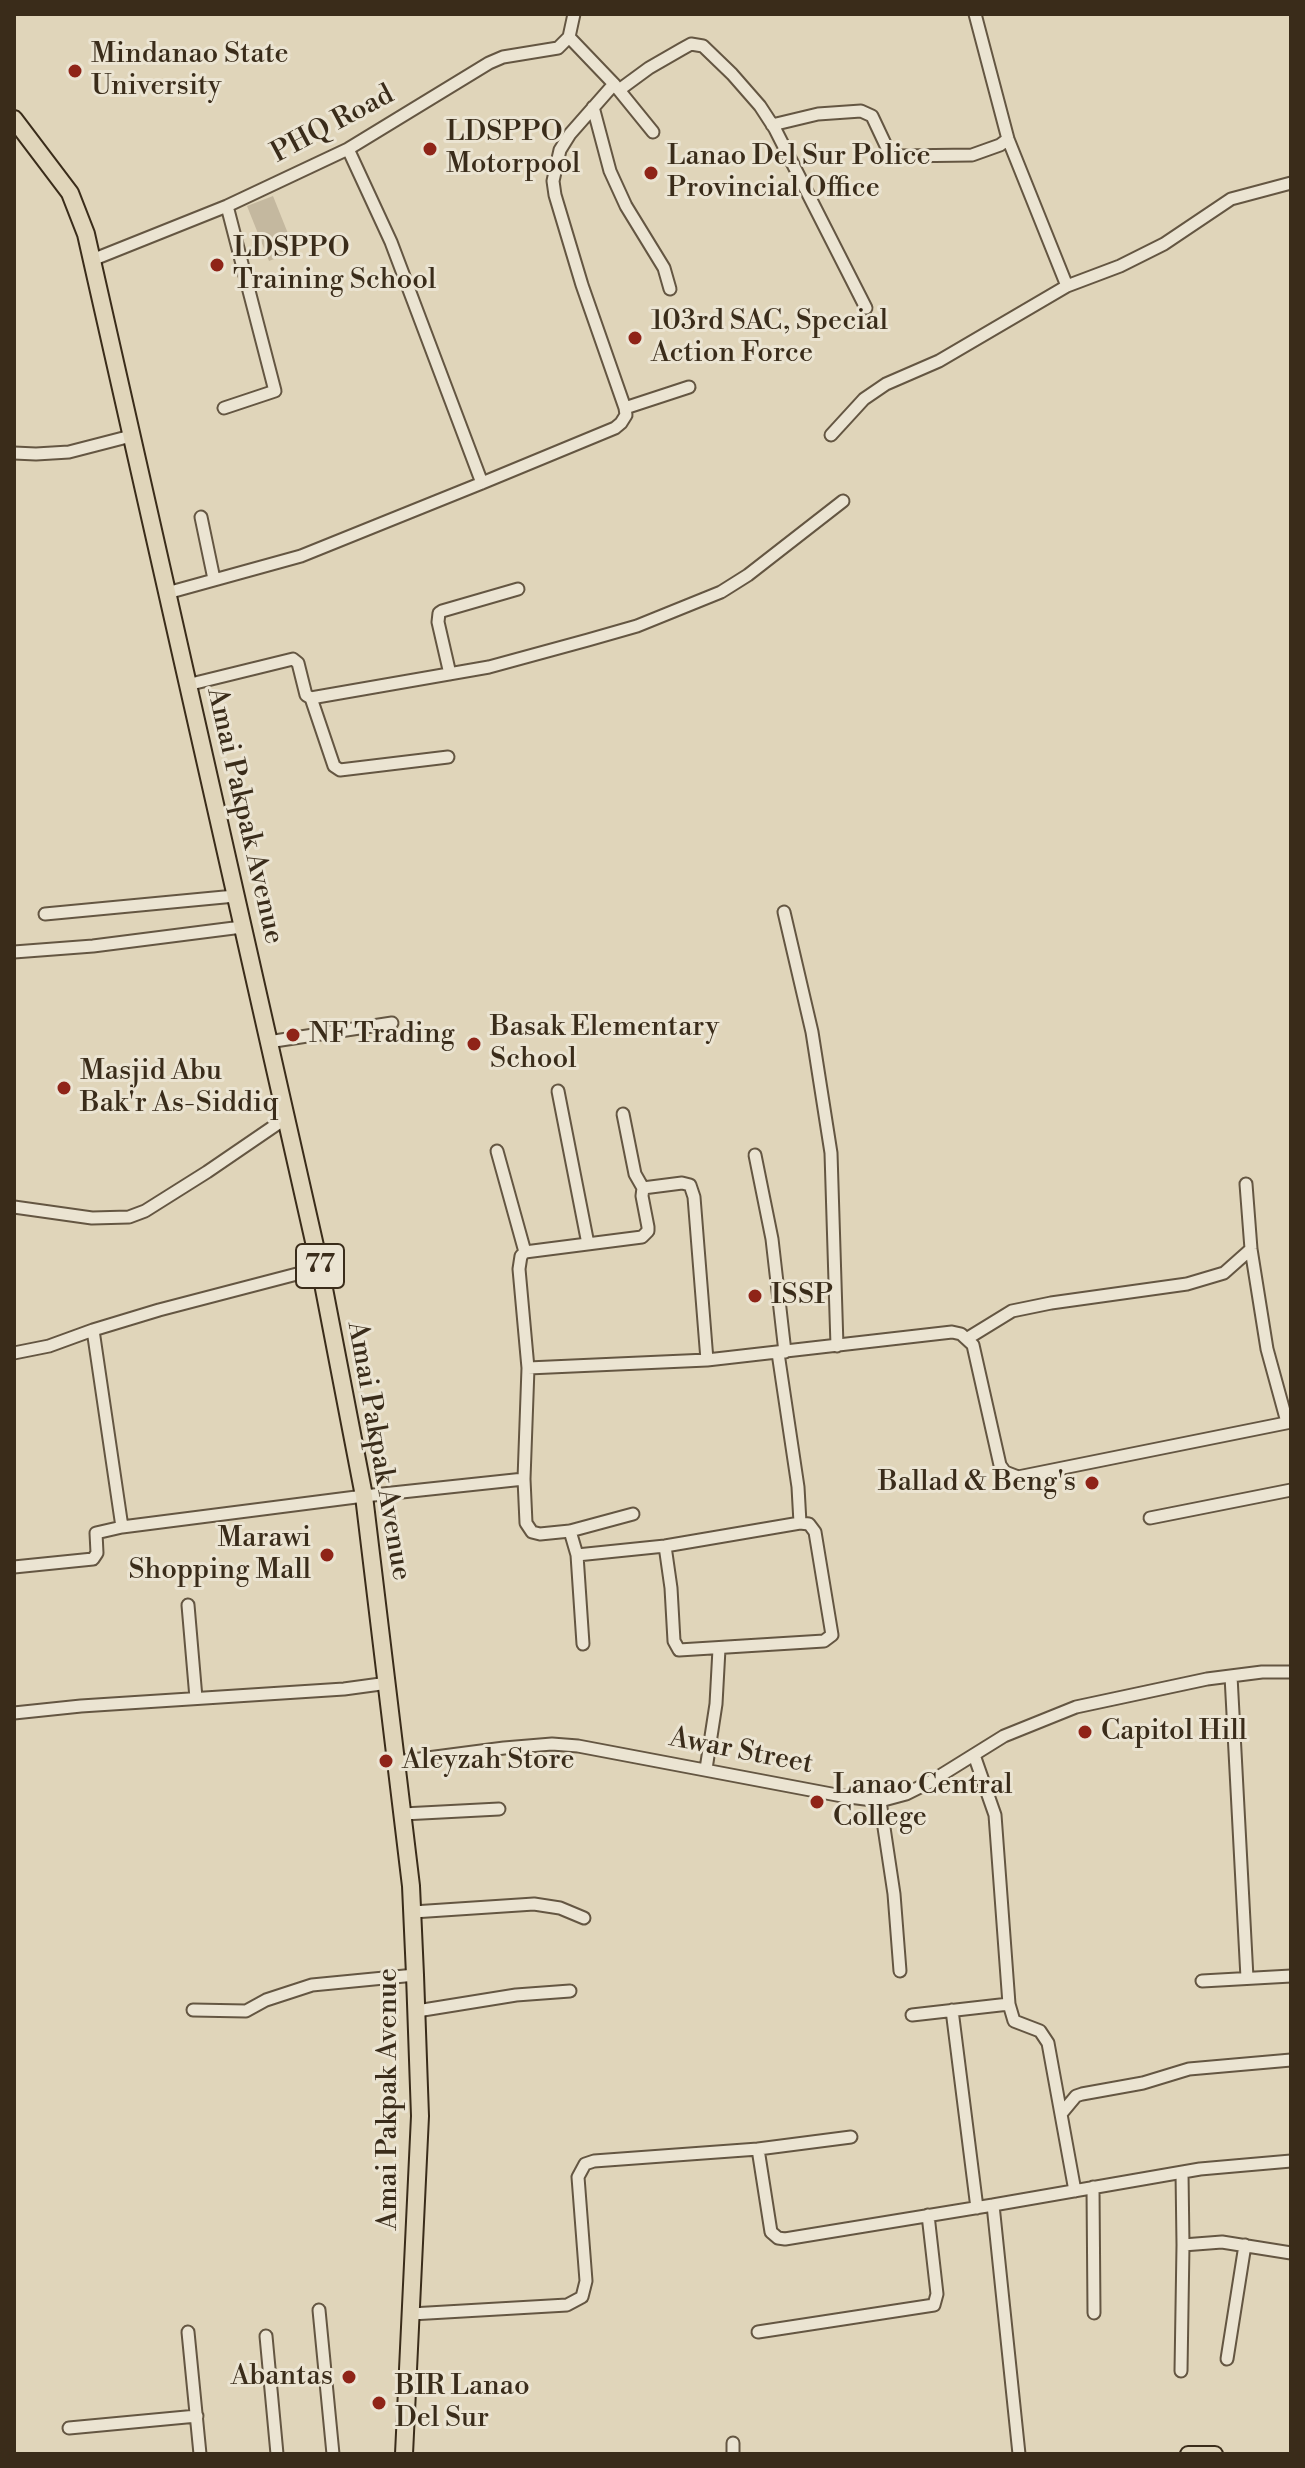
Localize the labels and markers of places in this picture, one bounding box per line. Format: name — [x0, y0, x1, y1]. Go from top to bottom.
place label: Mindanao State University — [91, 38, 289, 104]
marker: Mindanao State University — [66, 62, 84, 80]
place label: LDSPPO Motorpool — [446, 116, 580, 182]
marker: LDSPPO Motorpool — [421, 140, 439, 158]
place label: Lanao Del Sur Police Provincial Office — [667, 140, 931, 206]
marker: Lanao Del Sur Police Provincial Office — [642, 164, 660, 182]
place label: LDSPPO Training School — [233, 232, 436, 298]
marker: LDSPPO Training School — [208, 256, 226, 274]
place label: 103rd SAC, Special Action Force — [651, 305, 888, 371]
marker: 103rd SAC, Special Action Force — [626, 329, 644, 347]
place label: Basak Elementary School — [490, 1011, 719, 1077]
place label: NF Trading — [309, 1018, 455, 1052]
marker: NF Trading — [284, 1026, 302, 1044]
marker: Basak Elementary School — [465, 1035, 483, 1053]
place label: Masjid Abu Bak'r As-Siddiq — [80, 1055, 278, 1121]
marker: Masjid Abu Bak'r As-Siddiq — [55, 1079, 73, 1097]
place label: ISSP — [771, 1279, 833, 1313]
marker: ISSP — [746, 1287, 764, 1305]
place label: Ballad & Beng's — [878, 1466, 1076, 1500]
marker: Ballad & Beng's — [1083, 1474, 1101, 1492]
place label: Marawi Shopping Mall — [128, 1522, 311, 1588]
marker: Marawi Shopping Mall — [318, 1546, 336, 1564]
place label: Capitol Hill — [1101, 1715, 1247, 1749]
marker: Capitol Hill — [1076, 1723, 1094, 1741]
place label: Aleyzah Store — [402, 1744, 575, 1778]
marker: Aleyzah Store — [377, 1752, 395, 1770]
place label: Lanao Central College — [833, 1769, 1012, 1835]
marker: Lanao Central College — [808, 1793, 826, 1811]
place label: Abantas — [231, 2360, 333, 2394]
marker: Abantas — [340, 2368, 358, 2386]
place label: BIR Lanao Del Sur — [395, 2370, 530, 2436]
marker: BIR Lanao Del Sur — [370, 2394, 388, 2412]

